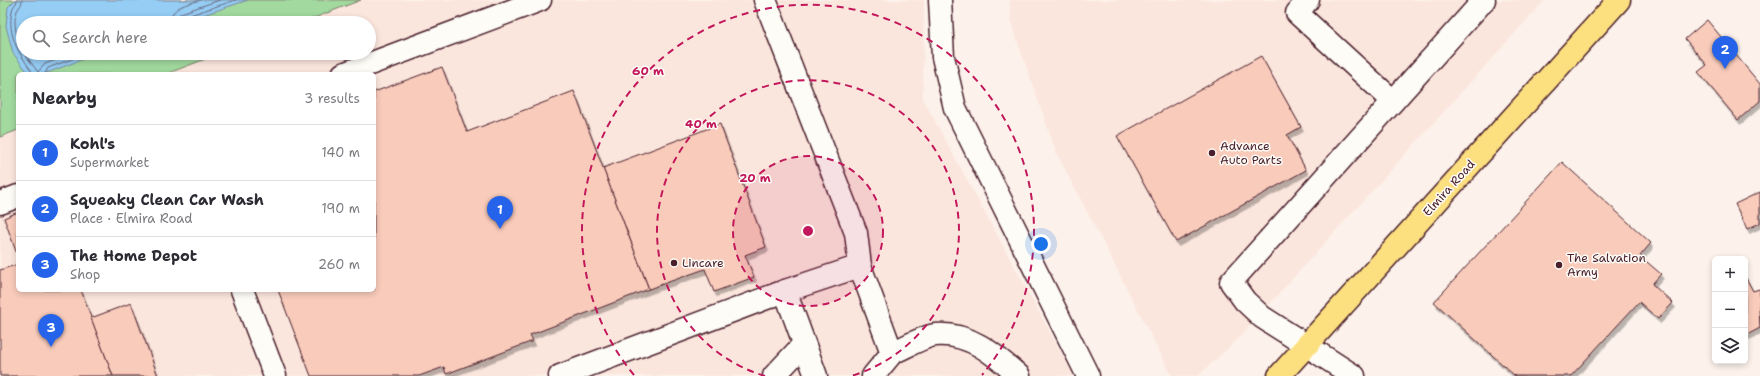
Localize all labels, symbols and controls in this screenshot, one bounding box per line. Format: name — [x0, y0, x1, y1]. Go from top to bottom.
search box — [16, 16, 376, 60]
icon: search — [30, 27, 52, 49]
text: Search here — [62, 28, 148, 48]
pin: 2 — [1712, 36, 1738, 69]
text: 60 m — [632, 63, 664, 79]
text: Nearby — [32, 87, 97, 109]
text: 3 results — [304, 90, 360, 107]
text: 40 m — [685, 116, 717, 132]
text: Kohl's — [70, 134, 115, 154]
place label: Advance Auto Parts — [1220, 138, 1282, 168]
text: 1 — [42, 144, 48, 161]
text: 140 m — [321, 144, 360, 161]
marker: Advance Auto Parts — [1207, 148, 1217, 158]
text: Supermarket — [70, 154, 149, 171]
street label: Elmira Road — [1419, 156, 1479, 220]
text: 20 m — [739, 170, 771, 186]
text: Squeaky Clean Car Wash — [70, 190, 264, 210]
pin: 1 — [487, 196, 513, 229]
text: 2 — [40, 200, 50, 217]
text: 190 m — [321, 200, 360, 217]
text: Place · Elmira Road — [70, 210, 193, 227]
centre of rings — [801, 224, 815, 238]
your location — [1031, 234, 1051, 254]
text: The Home Depot — [70, 246, 197, 266]
place label: The Salvation Army — [1567, 250, 1646, 280]
place label: Lincare — [682, 255, 724, 271]
text: 3 — [40, 256, 50, 273]
text: 260 m — [318, 256, 360, 273]
map controls — [1712, 256, 1748, 364]
button: + — [1712, 256, 1748, 292]
marker: Lincare — [669, 258, 679, 268]
marker: The Salvation Army — [1554, 260, 1564, 270]
text: Shop — [70, 266, 100, 283]
button: − — [1712, 292, 1748, 328]
pin: 3 — [38, 314, 64, 347]
button: layers — [1712, 328, 1748, 364]

